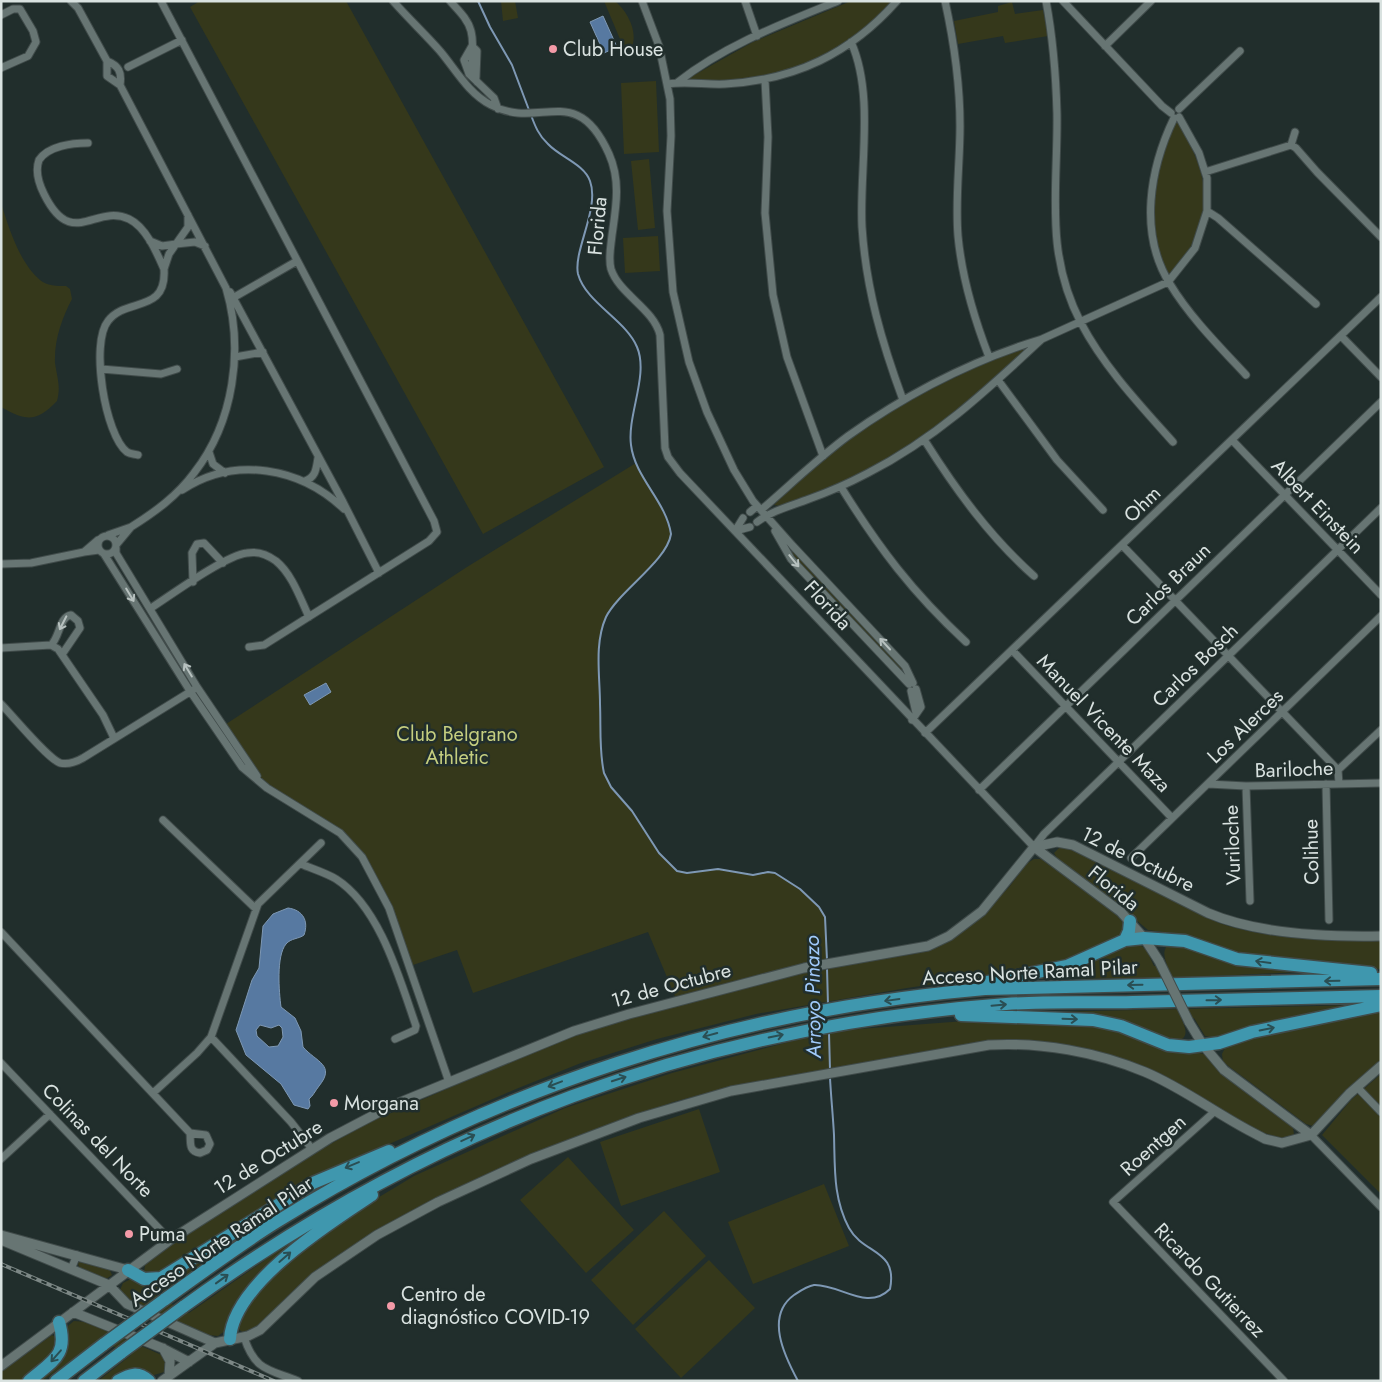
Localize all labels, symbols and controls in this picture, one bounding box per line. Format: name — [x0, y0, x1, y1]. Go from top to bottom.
place label: Club House — [563, 35, 663, 64]
marker: Club House — [547, 43, 559, 55]
street label: Florida — [580, 196, 614, 257]
street label: Albert Einstein — [1265, 452, 1371, 561]
street label: Ohm — [1117, 479, 1167, 529]
street label: Carlos Braun — [1119, 536, 1217, 632]
one-way arrow — [788, 554, 799, 567]
street label: Florida — [797, 574, 858, 637]
one-way arrow — [125, 588, 135, 602]
one-way arrow — [58, 616, 68, 631]
street label: Carlos Bosch — [1146, 617, 1245, 714]
one-way arrow — [879, 638, 891, 650]
street label: Manuel Vicente Maza — [1030, 648, 1177, 799]
one-way arrow — [182, 664, 192, 678]
street label: Los Alerces — [1201, 682, 1290, 770]
park label: Club Belgrano Athletic — [396, 720, 518, 772]
street label: Bariloche — [1254, 754, 1334, 785]
street label: Vuriloche — [1217, 804, 1248, 886]
street label: 12 de Octubre — [1076, 819, 1199, 899]
street label: Colihue — [1296, 819, 1327, 885]
street label: Florida — [1082, 859, 1146, 918]
water label: Arroyo Pinazo — [797, 935, 829, 1060]
street label: Acceso Norte Ramal Pilar — [921, 952, 1139, 993]
street label: 12 de Octubre — [608, 956, 734, 1015]
one-way arrow — [1255, 957, 1271, 967]
one-way arrow — [1324, 976, 1340, 985]
one-way arrow — [1127, 980, 1143, 990]
one-way arrow — [884, 995, 900, 1005]
one-way arrow — [1206, 995, 1222, 1005]
one-way arrow — [991, 1000, 1007, 1010]
one-way arrow — [1062, 1014, 1078, 1023]
one-way arrow — [1258, 1024, 1274, 1033]
one-way arrow — [702, 1031, 718, 1040]
one-way arrow — [768, 1031, 784, 1041]
one-way arrow — [611, 1073, 627, 1083]
street label: Colinas del Norte — [35, 1077, 160, 1204]
one-way arrow — [548, 1080, 563, 1089]
place label: Morgana — [344, 1089, 419, 1118]
marker: Morgana — [328, 1097, 340, 1109]
street label: Roentgen — [1114, 1108, 1193, 1183]
street label: 12 de Octubre — [208, 1113, 328, 1202]
one-way arrow — [460, 1133, 475, 1142]
one-way arrow — [345, 1160, 360, 1170]
street label: Acceso Norte Ramal Pilar — [124, 1169, 319, 1314]
street label: Ricardo Gutierrez — [1147, 1216, 1272, 1344]
place label: Puma — [139, 1220, 185, 1249]
marker: Puma — [123, 1228, 135, 1240]
one-way arrow — [279, 1251, 292, 1262]
one-way arrow — [215, 1274, 229, 1284]
place label: Centro de diagnóstico COVID-19 — [401, 1280, 590, 1332]
marker: Centro de diagnóstico COVID-19 — [385, 1300, 397, 1312]
one-way arrow — [50, 1350, 61, 1363]

